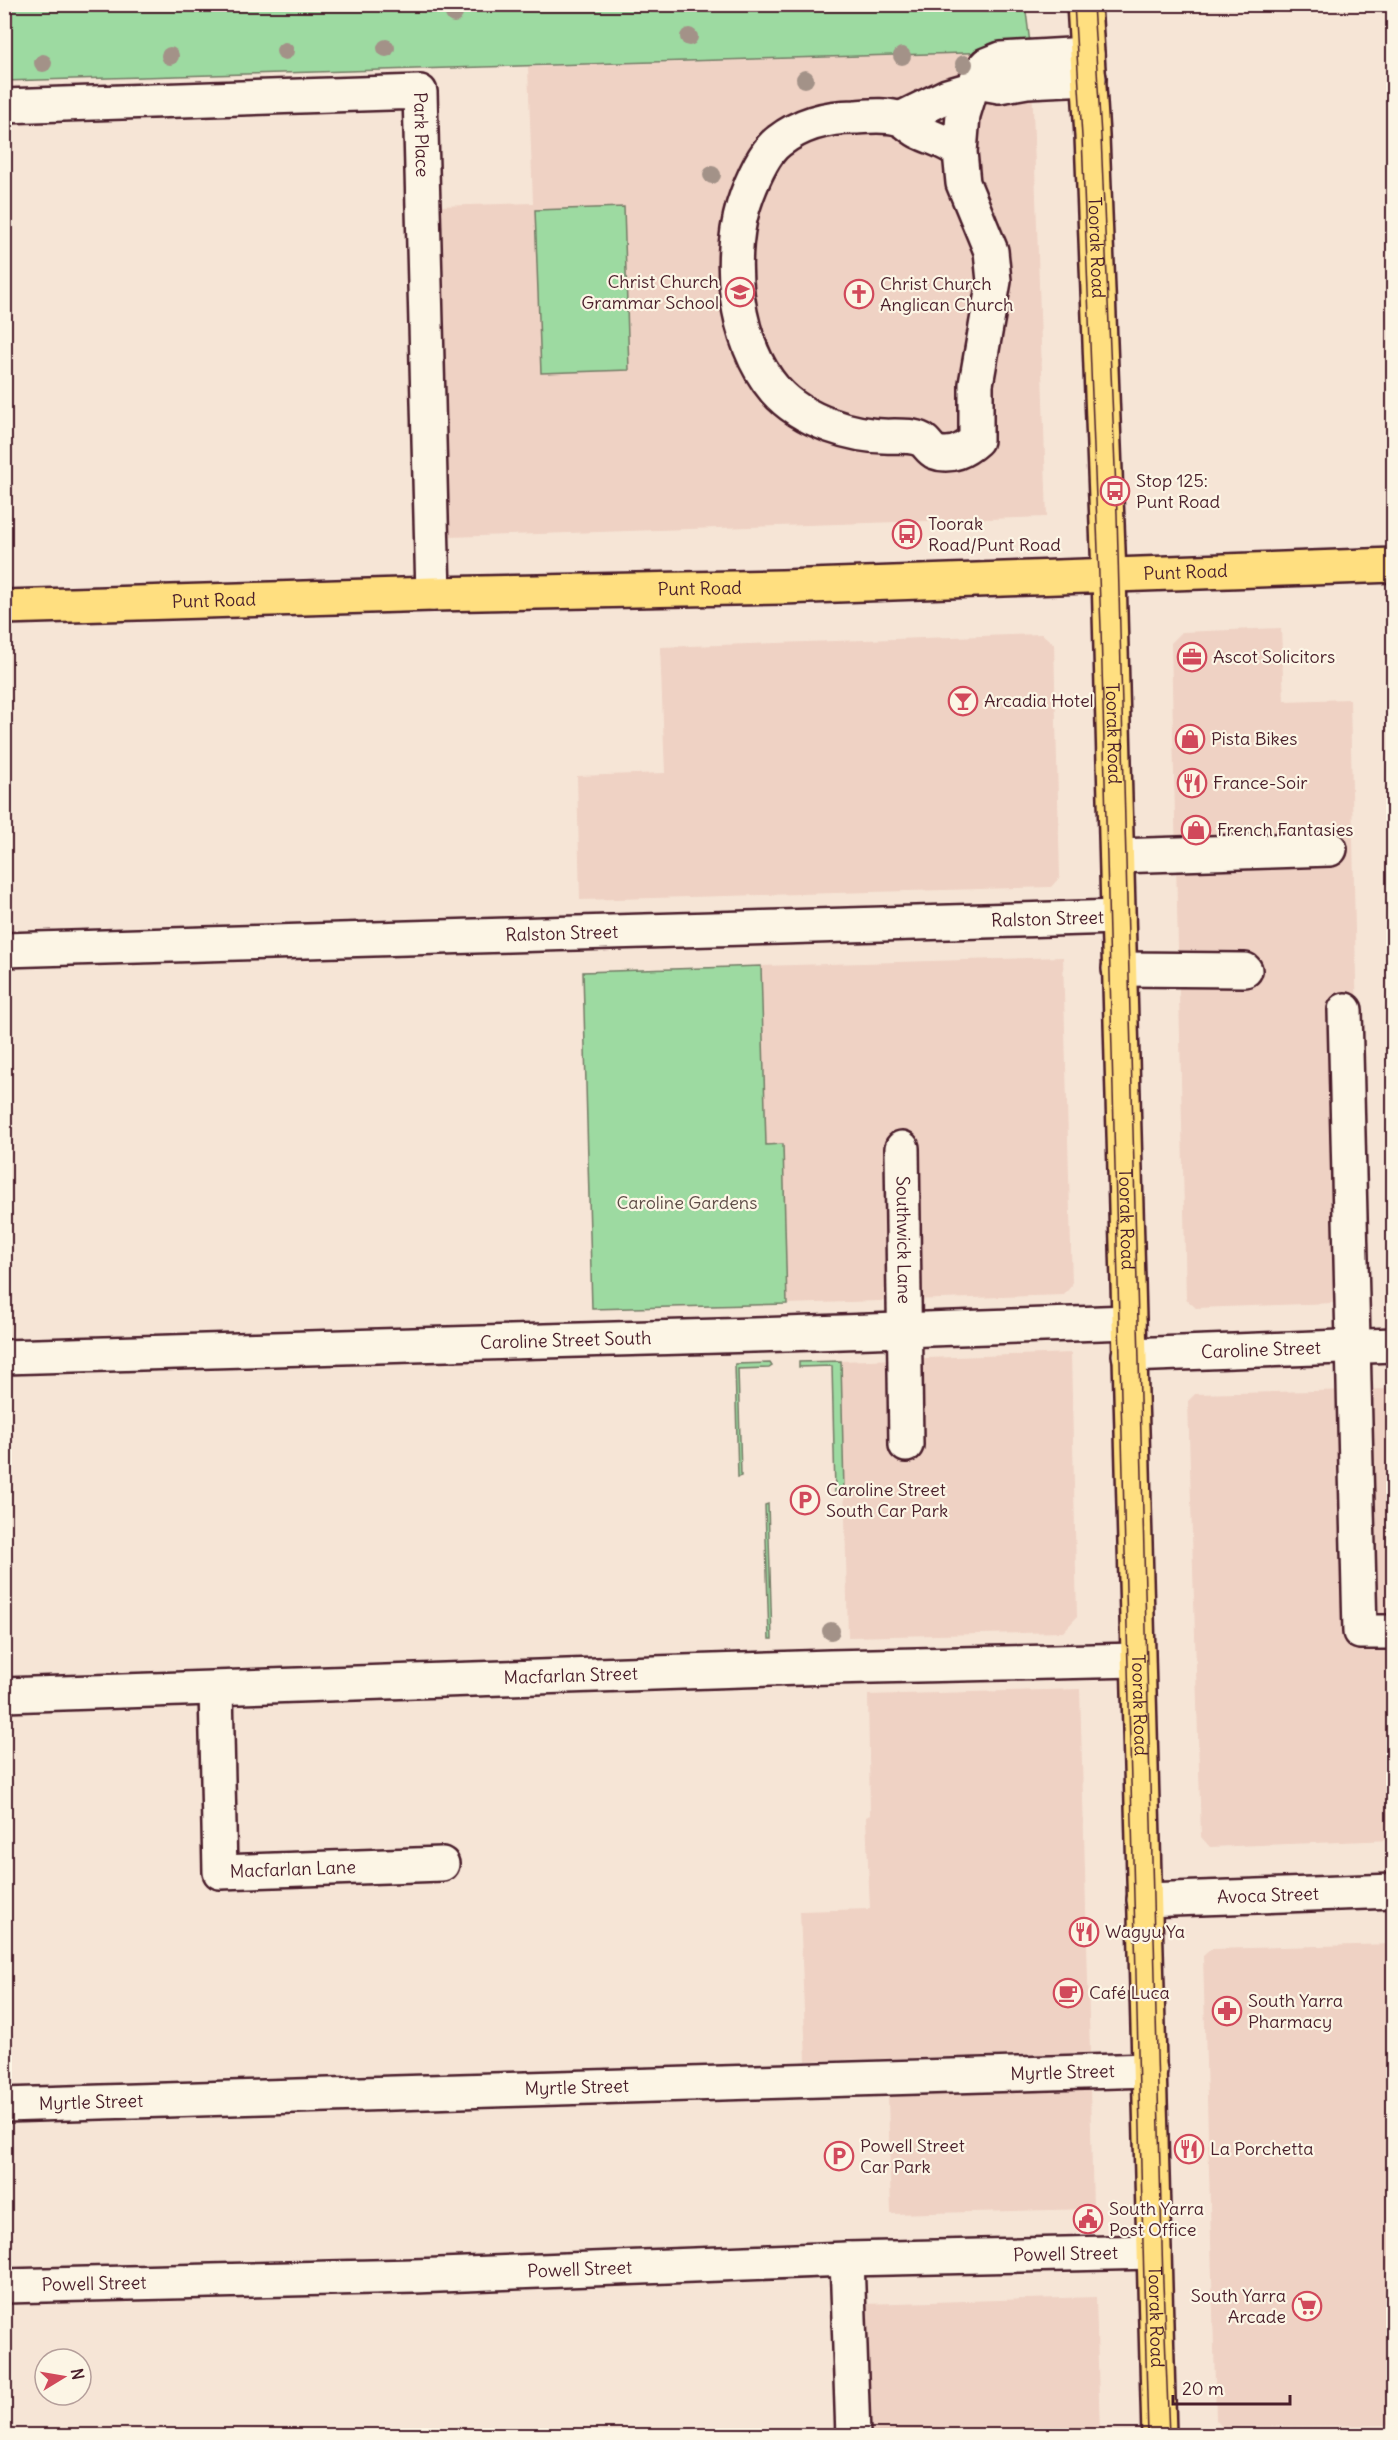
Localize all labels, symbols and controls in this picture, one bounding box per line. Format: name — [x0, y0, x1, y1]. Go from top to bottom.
street label: Park Place — [409, 92, 434, 178]
street label: Toorak Road — [1083, 196, 1110, 299]
place label: Christ Church Grammar School — [581, 270, 719, 314]
place label: Christ Church Anglican Church — [880, 272, 1013, 316]
school or university icon: Christ Church Grammar School — [724, 276, 756, 308]
church icon: Christ Church Anglican Church — [843, 278, 875, 310]
place label: Stop 125: Punt Road — [1136, 469, 1221, 513]
bus stop icon: Stop 125: Punt Road — [1099, 475, 1131, 507]
place label: Toorak Road/Punt Road — [928, 512, 1061, 556]
bus stop icon: Toorak Road/Punt Road — [891, 518, 923, 550]
street label: Punt Road — [1143, 559, 1228, 585]
street label: Punt Road — [657, 576, 742, 600]
street label: Punt Road — [171, 587, 257, 613]
office icon: Ascot Solicitors — [1176, 641, 1208, 673]
place label: Ascot Solicitors — [1213, 645, 1335, 668]
street label: Toorak Road — [1101, 682, 1127, 785]
bar icon: Arcadia Hotel — [947, 685, 979, 717]
place label: Arcadia Hotel — [984, 689, 1094, 712]
shop icon: Pista Bikes — [1174, 723, 1206, 755]
place label: Pista Bikes — [1211, 727, 1297, 750]
restaurant icon: France-Soir — [1176, 767, 1208, 799]
place label: France-Soir — [1213, 771, 1308, 794]
shop icon: French Fantasies — [1180, 814, 1212, 846]
place label: French Fantasies — [1217, 818, 1354, 841]
street label: Ralston Street — [991, 905, 1104, 932]
street label: Ralston Street — [505, 920, 619, 946]
street label: Toorak Road — [1114, 1168, 1140, 1271]
street label: Southwick Lane — [891, 1176, 916, 1304]
park label: Caroline Gardens — [617, 1191, 757, 1214]
street label: Caroline Street South — [480, 1326, 652, 1354]
street label: Caroline Street — [1201, 1336, 1321, 1363]
place label: Caroline Street South Car Park — [826, 1478, 948, 1522]
parking icon: Caroline Street South Car Park — [789, 1484, 821, 1516]
street label: Toorak Road — [1127, 1654, 1153, 1757]
street label: Macfarlan Street — [503, 1662, 638, 1689]
street label: Macfarlan Lane — [229, 1855, 356, 1883]
street label: Avoca Street — [1217, 1882, 1319, 1908]
restaurant icon: Wagyu Ya — [1068, 1916, 1100, 1948]
place label: Wagyu Ya — [1105, 1920, 1185, 1943]
cafe icon: Café Luca — [1052, 1977, 1084, 2009]
place label: Café Luca — [1089, 1981, 1170, 2004]
place label: South Yarra Pharmacy — [1248, 1989, 1343, 2033]
pharmacy icon: South Yarra Pharmacy — [1211, 1995, 1243, 2027]
street label: Myrtle Street — [1010, 2059, 1115, 2085]
street label: Myrtle Street — [524, 2074, 629, 2100]
street label: Myrtle Street — [38, 2089, 143, 2115]
restaurant icon: La Porchetta — [1173, 2133, 1205, 2165]
place label: Powell Street Car Park — [860, 2134, 965, 2178]
place label: La Porchetta — [1210, 2137, 1314, 2160]
parking icon: Powell Street Car Park — [823, 2140, 855, 2172]
place label: South Yarra Post Office — [1109, 2197, 1204, 2241]
public building icon: South Yarra Post Office — [1072, 2203, 1104, 2235]
street label: Powell Street — [1013, 2241, 1118, 2266]
street label: Powell Street — [527, 2255, 633, 2283]
street label: Toorak Road — [1143, 2266, 1169, 2368]
street label: Powell Street — [41, 2271, 147, 2296]
place label: South Yarra Arcade — [1191, 2284, 1286, 2328]
supermarket icon: South Yarra Arcade — [1291, 2290, 1323, 2322]
north arrow — [33, 2347, 93, 2407]
text: N — [67, 2367, 89, 2381]
scale bar — [1173, 2368, 1290, 2406]
text: 20 m — [1182, 2377, 1224, 2400]

